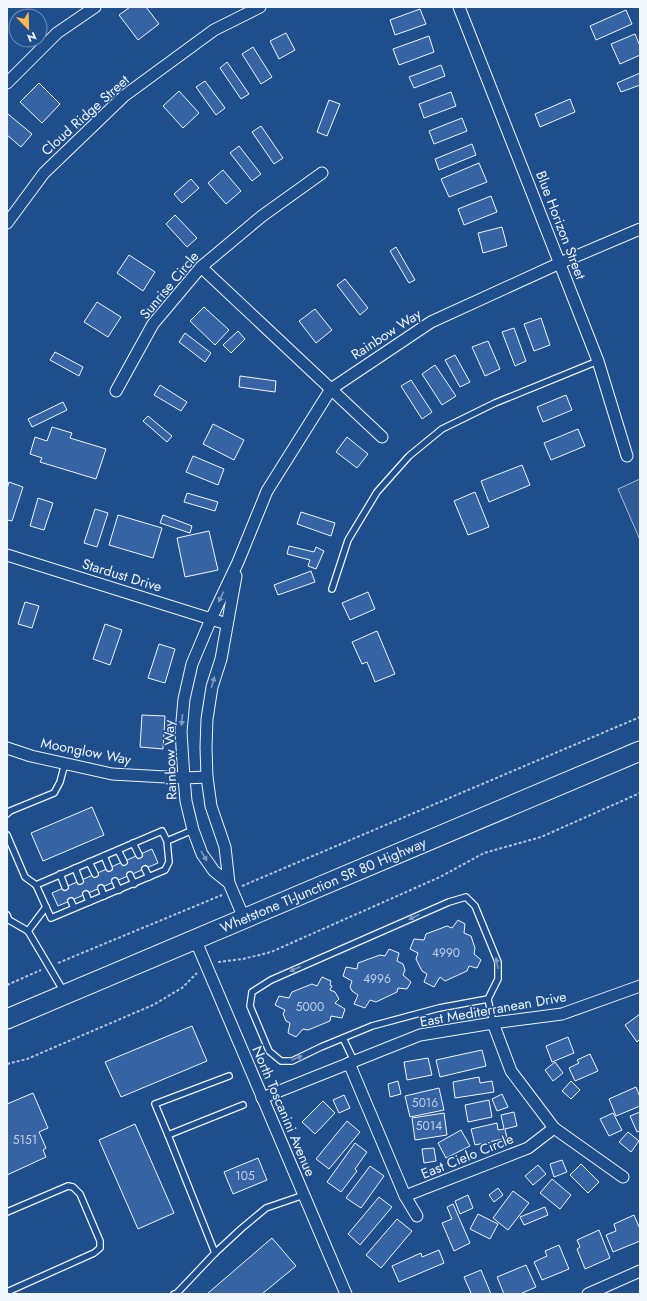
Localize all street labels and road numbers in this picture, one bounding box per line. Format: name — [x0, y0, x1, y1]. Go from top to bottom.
street label: Cloud Ridge Street — [37, 70, 134, 160]
street label: Blue Horizon Street — [531, 168, 591, 283]
street label: Sunrise Circle — [135, 247, 203, 323]
street label: Rainbow Way — [347, 303, 426, 364]
street label: Stardust Drive — [80, 553, 164, 597]
street label: Rainbow Way — [159, 719, 181, 800]
street label: Moonglow Way — [39, 732, 134, 770]
street label: Whetstone TI-Junction SR 80 Highway — [217, 832, 430, 938]
street label: East Mediterranean Drive — [418, 986, 568, 1032]
street label: North Toscanini Avenue — [247, 1043, 321, 1179]
street label: East Cielo Circle — [418, 1128, 516, 1184]

